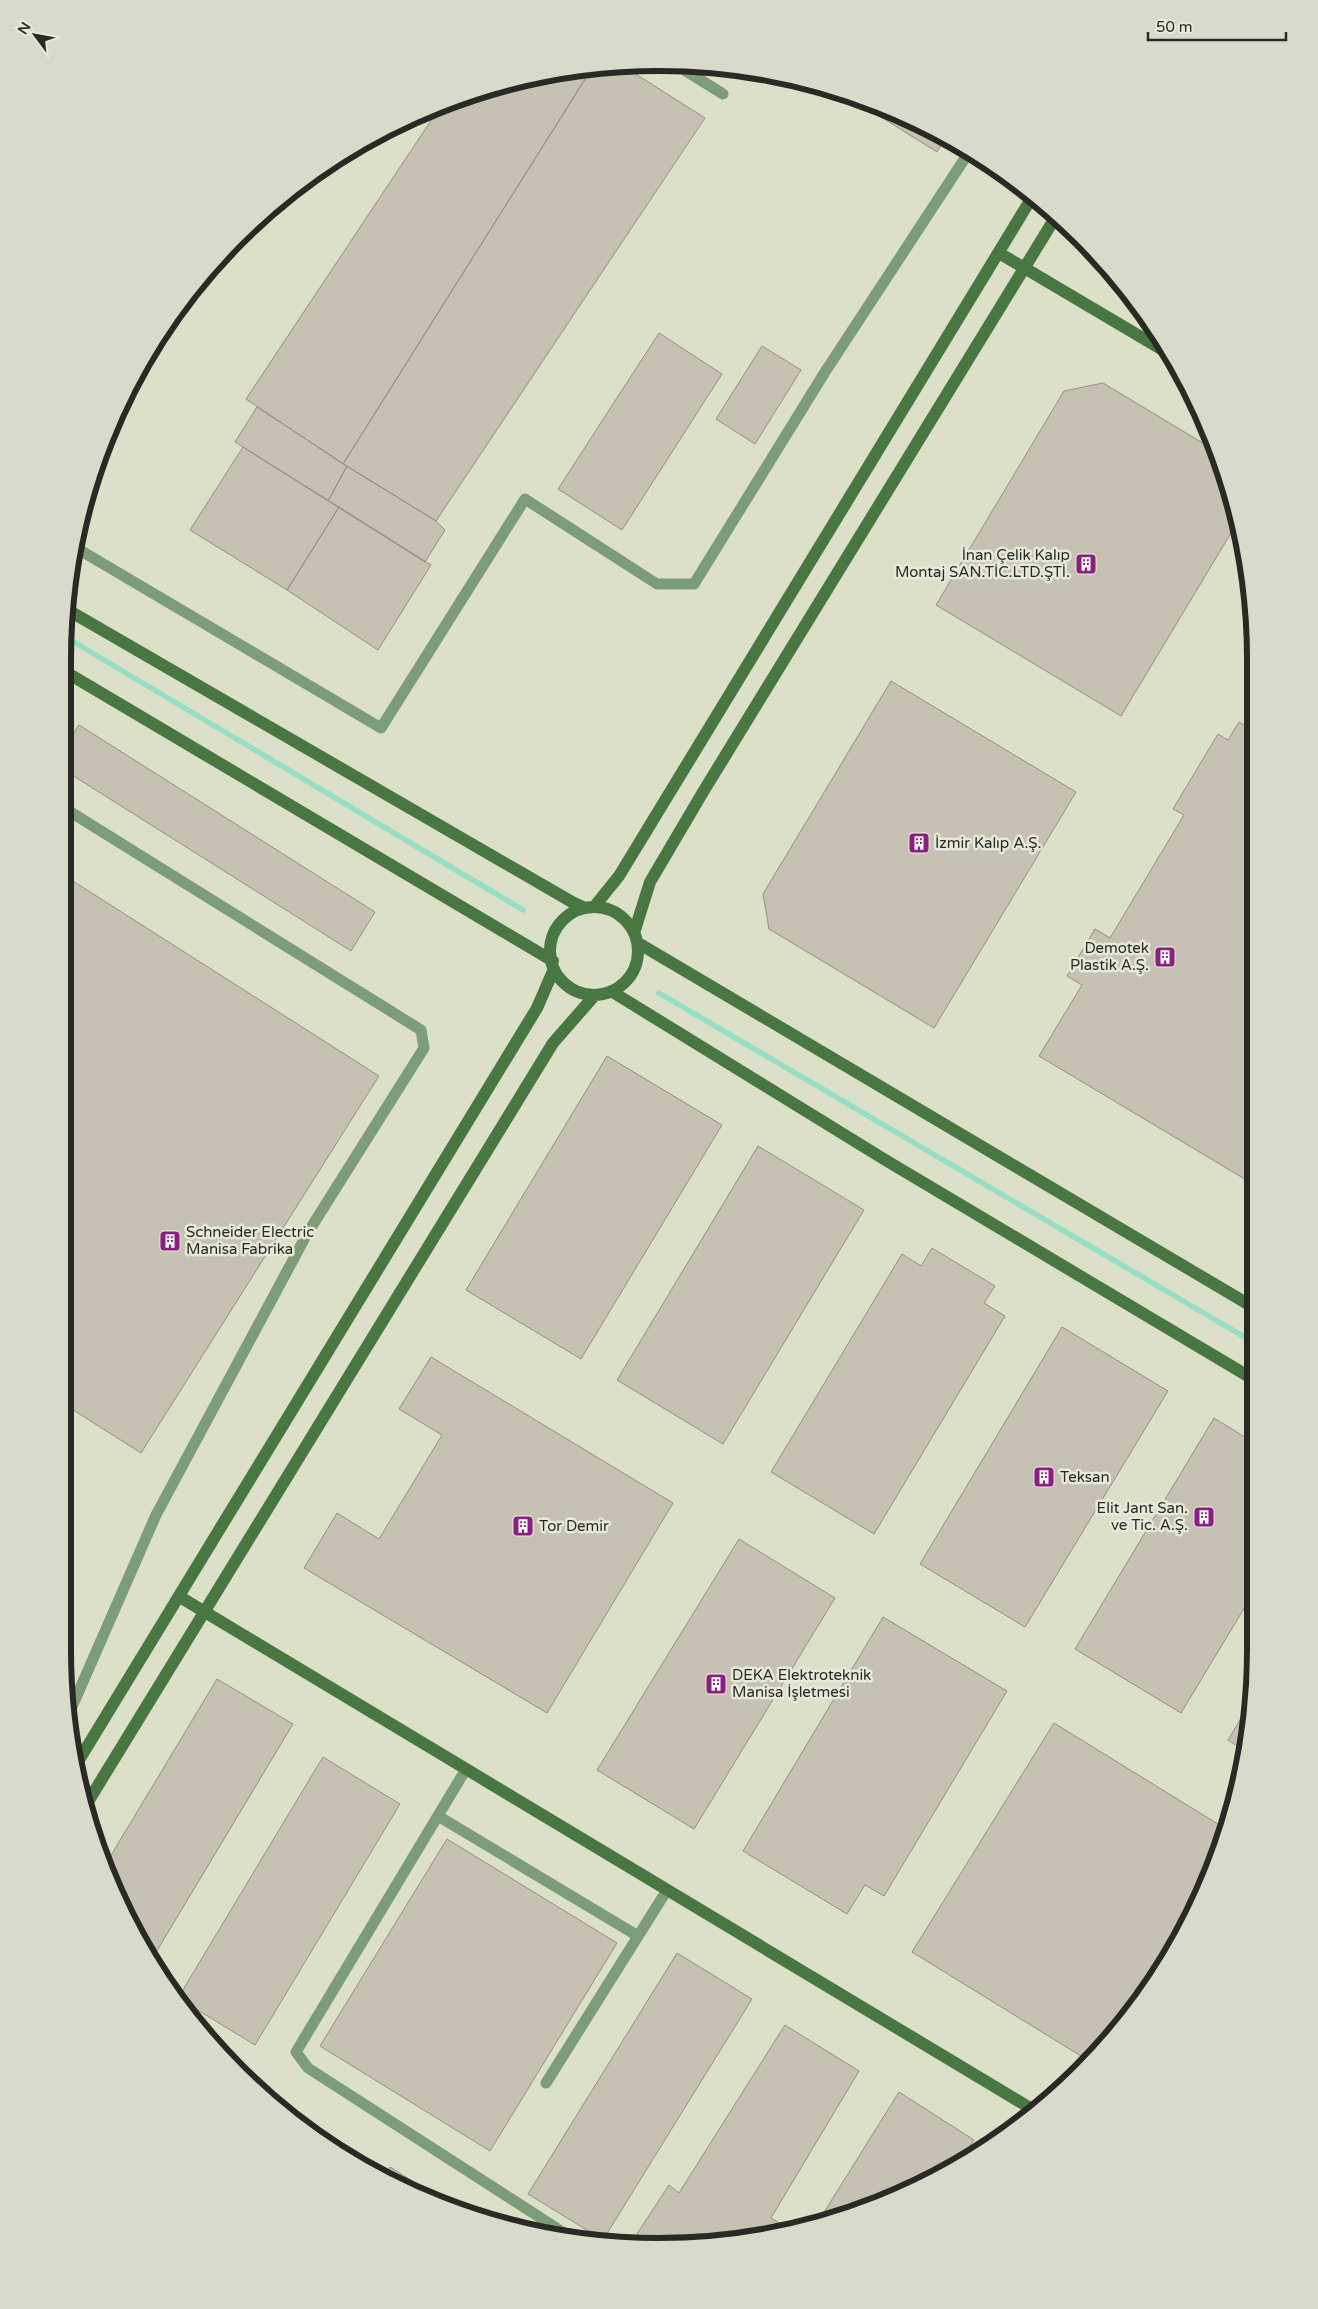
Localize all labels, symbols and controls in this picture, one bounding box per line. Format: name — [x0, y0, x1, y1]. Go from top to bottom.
north arrow — [10, 10, 60, 60]
scale bar — [1148, 10, 1286, 42]
text: 50 m — [1156, 18, 1193, 36]
text: N — [14, 19, 35, 38]
place label: İnan Çelik Kalıp Montaj SAN.TİC.LTD.ŞTİ. — [895, 546, 1070, 581]
building icon: İnan Çelik Kalıp Montaj SAN.TİC.LTD.ŞTİ. — [1074, 552, 1098, 576]
building icon: İzmir Kalıp A.Ş. — [907, 831, 931, 855]
place label: İzmir Kalıp A.Ş. — [935, 834, 1041, 852]
place label: Demotek Plastik A.Ş. — [1070, 939, 1149, 974]
building icon: Demotek Plastik A.Ş. — [1153, 945, 1177, 969]
place label: Schneider Electric Manisa Fabrika — [186, 1223, 314, 1258]
building icon: Schneider Electric Manisa Fabrika — [158, 1229, 182, 1253]
building icon: Teksan — [1032, 1465, 1056, 1489]
place label: Teksan — [1060, 1468, 1110, 1486]
place label: Elit Jant San. ve Tic. A.Ş. — [1097, 1499, 1188, 1534]
building icon: Elit Jant San. ve Tic. A.Ş. — [1192, 1505, 1216, 1529]
building icon: Tor Demir — [511, 1514, 535, 1538]
place label: Tor Demir — [539, 1517, 609, 1535]
place label: DEKA Elektroteknik Manisa İşletmesi — [732, 1666, 871, 1701]
building icon: DEKA Elektroteknik Manisa İşletmesi — [704, 1672, 728, 1696]

